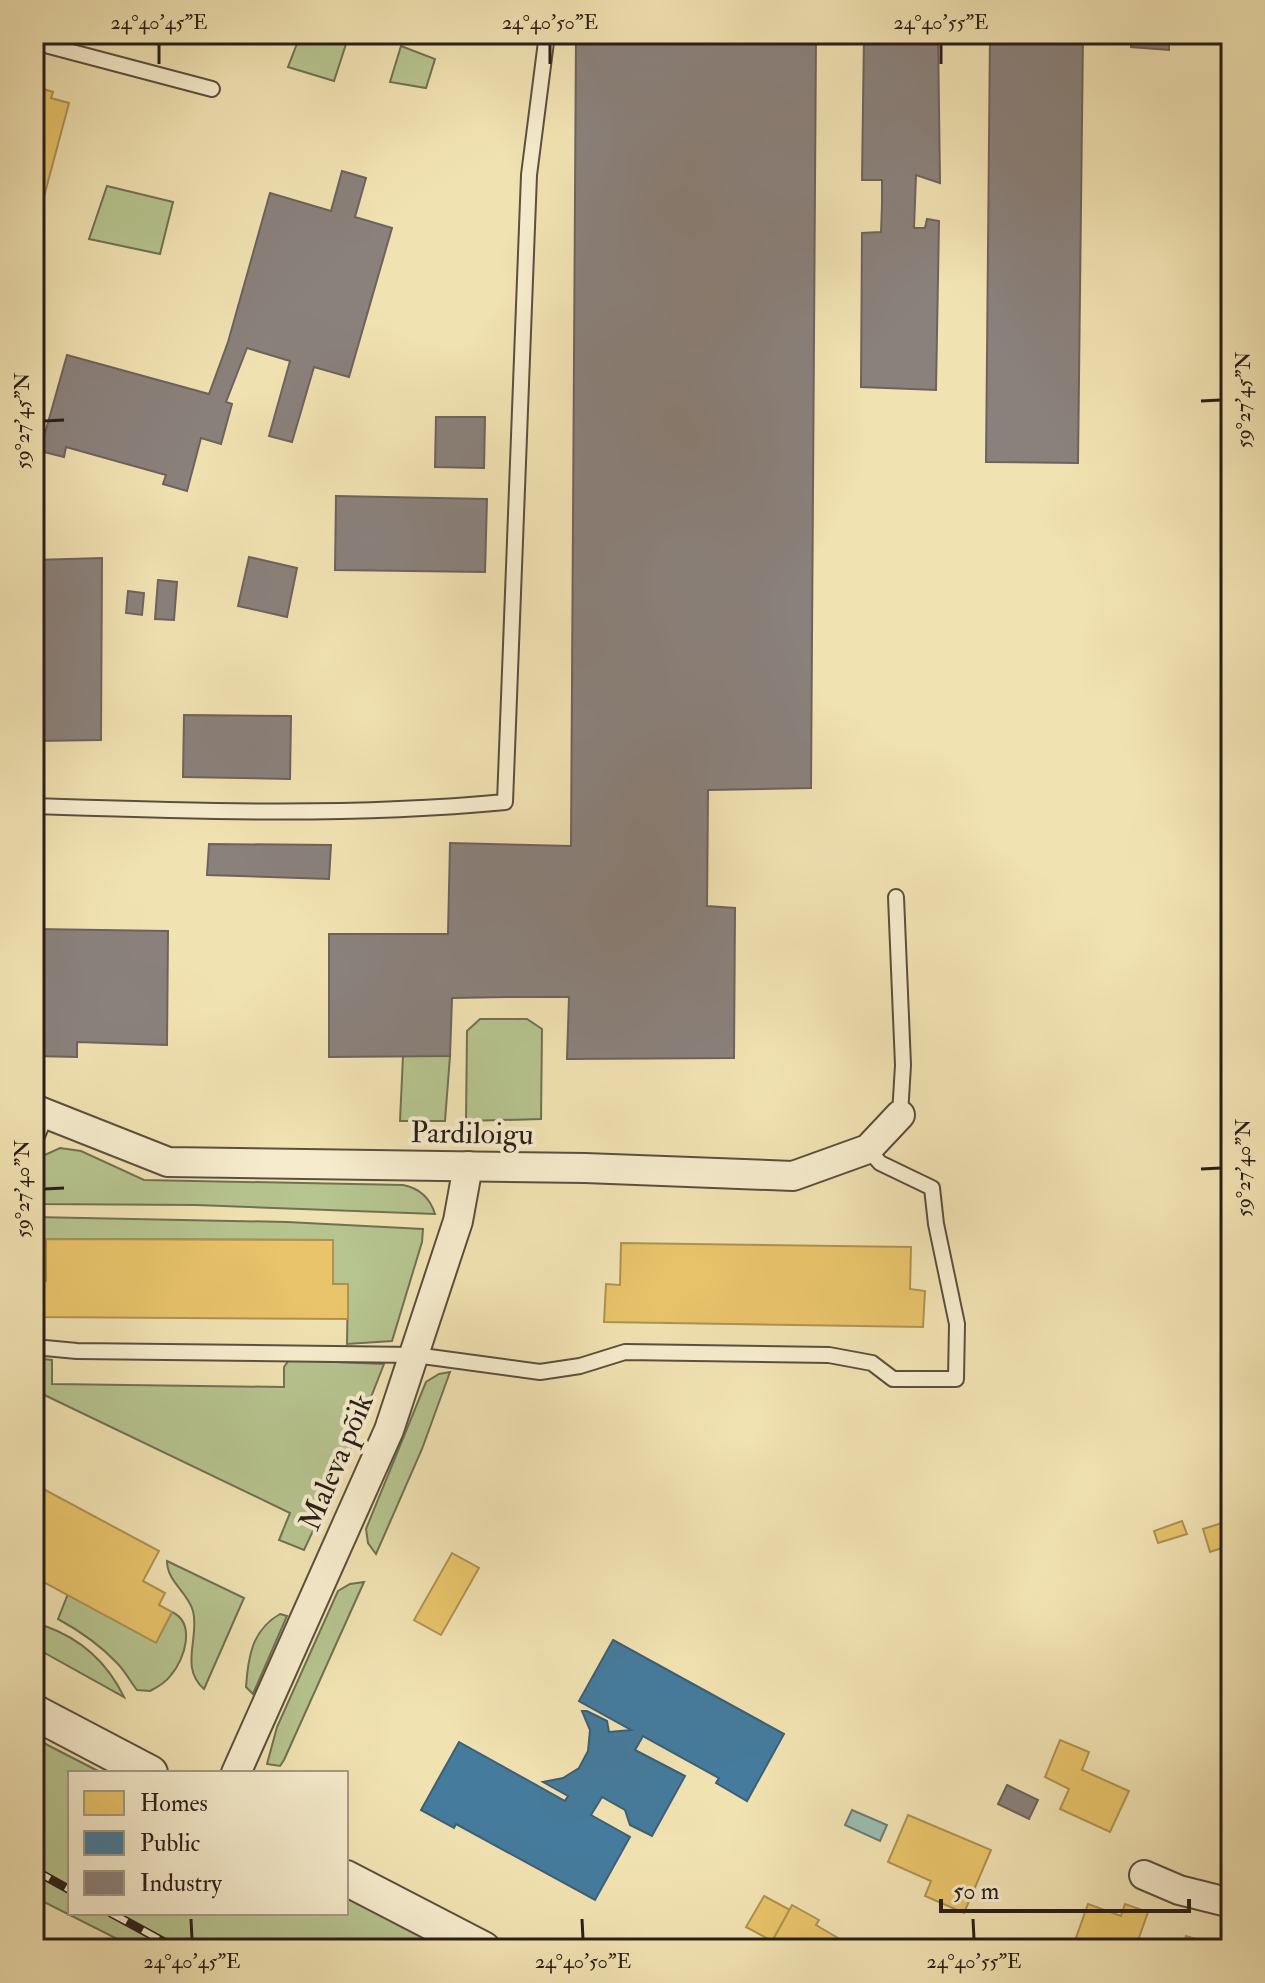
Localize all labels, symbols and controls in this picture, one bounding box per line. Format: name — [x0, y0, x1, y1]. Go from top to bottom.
text: 24°40'45"E — [111, 10, 207, 35]
text: 24°40'50"E — [502, 10, 598, 35]
text: 24°40'55"E — [894, 10, 988, 35]
text: 59°27'45"N — [1231, 352, 1256, 448]
text: 59°27'45"N — [10, 373, 35, 469]
street label: Pardiloigu — [410, 1114, 534, 1153]
text: 59°27'40"N — [1231, 1119, 1256, 1217]
text: 59°27'40"N — [10, 1140, 35, 1238]
street label: Maleva põik — [291, 1388, 382, 1536]
legend — [68, 1771, 348, 1915]
text: Homes — [140, 1788, 208, 1819]
text: Public — [140, 1828, 200, 1859]
scale bar — [941, 1863, 1189, 1913]
text: Industry — [140, 1868, 222, 1899]
text: 50 m — [953, 1876, 1000, 1907]
text: 24°40'45"E — [144, 1949, 240, 1974]
text: 24°40'50"E — [535, 1949, 631, 1974]
text: 24°40'55"E — [927, 1949, 1021, 1974]

